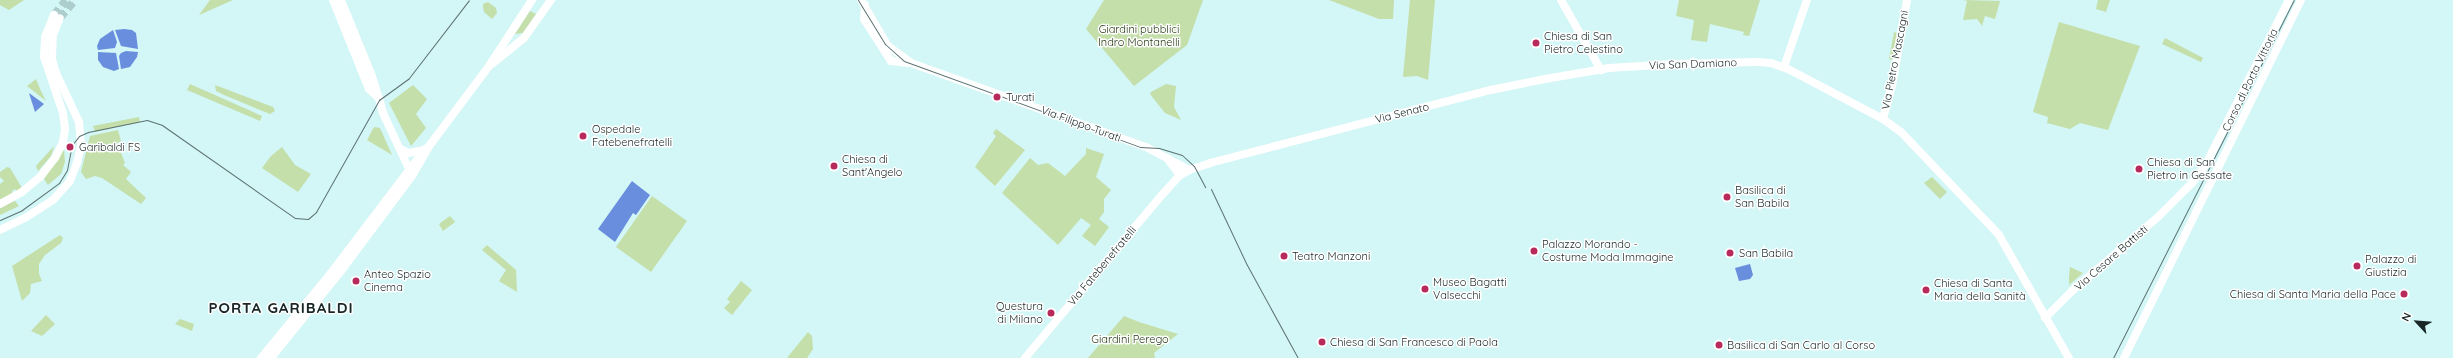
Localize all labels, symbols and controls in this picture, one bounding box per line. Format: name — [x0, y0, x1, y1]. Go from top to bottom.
street label: Via Pietro Mascagni — [1879, 9, 1911, 111]
park label: Giardini pubblici Indro Montanelli — [1098, 23, 1180, 49]
street label: Corso di Porta Vittoria — [2219, 27, 2281, 133]
place label: Chiesa di San Pietro Celestino — [1544, 30, 1623, 56]
marker: Chiesa di San Pietro Celestino — [1531, 38, 1541, 48]
street label: Via San Damiano — [1649, 56, 1737, 72]
place label: Turati — [1006, 90, 1034, 104]
marker: Turati — [991, 91, 1003, 103]
street label: Via Senato — [1374, 100, 1430, 126]
street label: Via Filippo Turati — [1039, 103, 1123, 145]
place label: Ospedale Fatebenefratelli — [592, 123, 672, 149]
marker: Ospedale Fatebenefratelli — [577, 130, 589, 142]
place label: Garibaldi FS — [79, 140, 140, 154]
marker: Garibaldi FS — [64, 141, 76, 153]
place label: Chiesa di Sant'Angelo — [842, 153, 902, 179]
place label: Chiesa di San Pietro in Gessate — [2147, 156, 2232, 182]
marker: Chiesa di Sant'Angelo — [829, 161, 839, 171]
marker: Chiesa di San Pietro in Gessate — [2134, 164, 2144, 174]
place label: Basilica di San Babila — [1735, 184, 1789, 210]
marker: Basilica di San Babila — [1722, 192, 1732, 202]
street label: Via Cesare Battisti — [2072, 223, 2150, 293]
street label: Via Fatebenefratelli — [1065, 224, 1139, 308]
place label: Palazzo Morando - Costume Moda Immagine — [1542, 238, 1674, 264]
marker: Palazzo Morando - Costume Moda Immagine — [1529, 246, 1539, 256]
place label: San Babila — [1739, 246, 1793, 260]
marker: San Babila — [1724, 247, 1736, 259]
place label: Teatro Manzoni — [1292, 249, 1370, 263]
marker: Teatro Manzoni — [1279, 251, 1289, 261]
place label: Palazzo di Giustizia — [2365, 253, 2416, 279]
marker: Palazzo di Giustizia — [2352, 261, 2362, 271]
place label: Anteo Spazio Cinema — [364, 268, 431, 294]
marker: Anteo Spazio Cinema — [351, 276, 361, 286]
place label: Museo Bagatti Valsecchi — [1433, 276, 1506, 302]
place label: Chiesa di Santa Maria della Sanità — [1934, 277, 2026, 303]
marker: Museo Bagatti Valsecchi — [1420, 284, 1430, 294]
marker: Chiesa di Santa Maria della Sanità — [1921, 285, 1931, 295]
place label: Chiesa di Santa Maria della Pace — [2230, 287, 2396, 301]
marker: Chiesa di Santa Maria della Pace — [2399, 289, 2409, 299]
district label: PORTA GARIBALDI — [208, 299, 354, 317]
place label: Questura di Milano — [996, 300, 1043, 326]
north arrow — [2397, 302, 2437, 342]
marker: Questura di Milano — [1046, 308, 1056, 318]
text: N — [2398, 310, 2414, 323]
park label: Giardini Perego — [1091, 332, 1169, 346]
place label: Chiesa di San Francesco di Paola — [1330, 335, 1498, 349]
marker: Chiesa di San Francesco di Paola — [1317, 337, 1327, 347]
place label: Basilica di San Carlo al Corso — [1727, 338, 1875, 352]
marker: Basilica di San Carlo al Corso — [1714, 340, 1724, 350]

